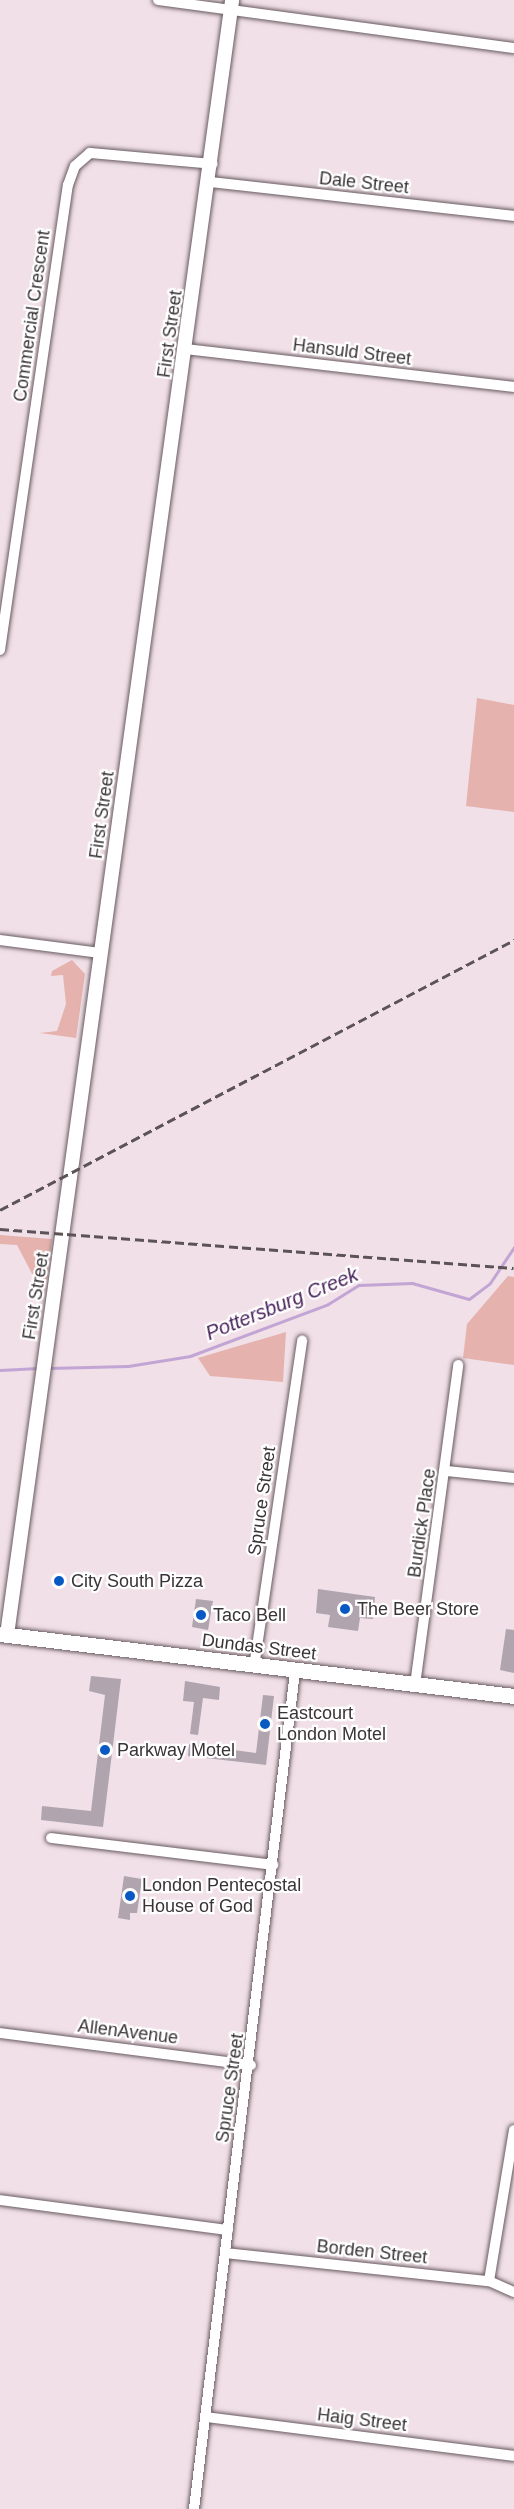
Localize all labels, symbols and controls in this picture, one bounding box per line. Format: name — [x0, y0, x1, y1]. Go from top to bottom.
street label: Dale Street — [318, 168, 410, 198]
street label: Commercial Crescent — [9, 229, 55, 403]
street label: First Street — [153, 289, 187, 379]
street label: Hansuld Street — [292, 334, 412, 370]
street label: First Street — [85, 770, 119, 860]
street label: First Street — [18, 1251, 54, 1341]
water label: Pottersburg Creek — [202, 1262, 362, 1346]
street label: Spruce Street — [244, 1445, 280, 1557]
street label: Burdick Place — [404, 1467, 440, 1579]
place label: City South Pizza — [71, 1570, 203, 1592]
marker: City South Pizza — [52, 1574, 66, 1588]
place label: The Beer Store — [357, 1598, 479, 1620]
marker: The Beer Store — [338, 1602, 352, 1616]
place label: Taco Bell — [213, 1604, 286, 1626]
marker: Taco Bell — [194, 1608, 208, 1622]
street label: Dundas Street — [201, 1629, 317, 1665]
place label: Eastcourt London Motel — [277, 1703, 386, 1746]
marker: Eastcourt London Motel — [258, 1717, 272, 1731]
place label: Parkway Motel — [117, 1739, 235, 1761]
marker: Parkway Motel — [98, 1743, 112, 1757]
place label: London Pentecostal House of God — [142, 1875, 301, 1918]
marker: London Pentecostal House of God — [123, 1889, 137, 1903]
street label: AllenAvenue — [77, 2015, 179, 2049]
street label: Spruce Street — [212, 2032, 248, 2144]
street label: Borden Street — [316, 2235, 428, 2269]
street label: Haig Street — [316, 2404, 408, 2436]

